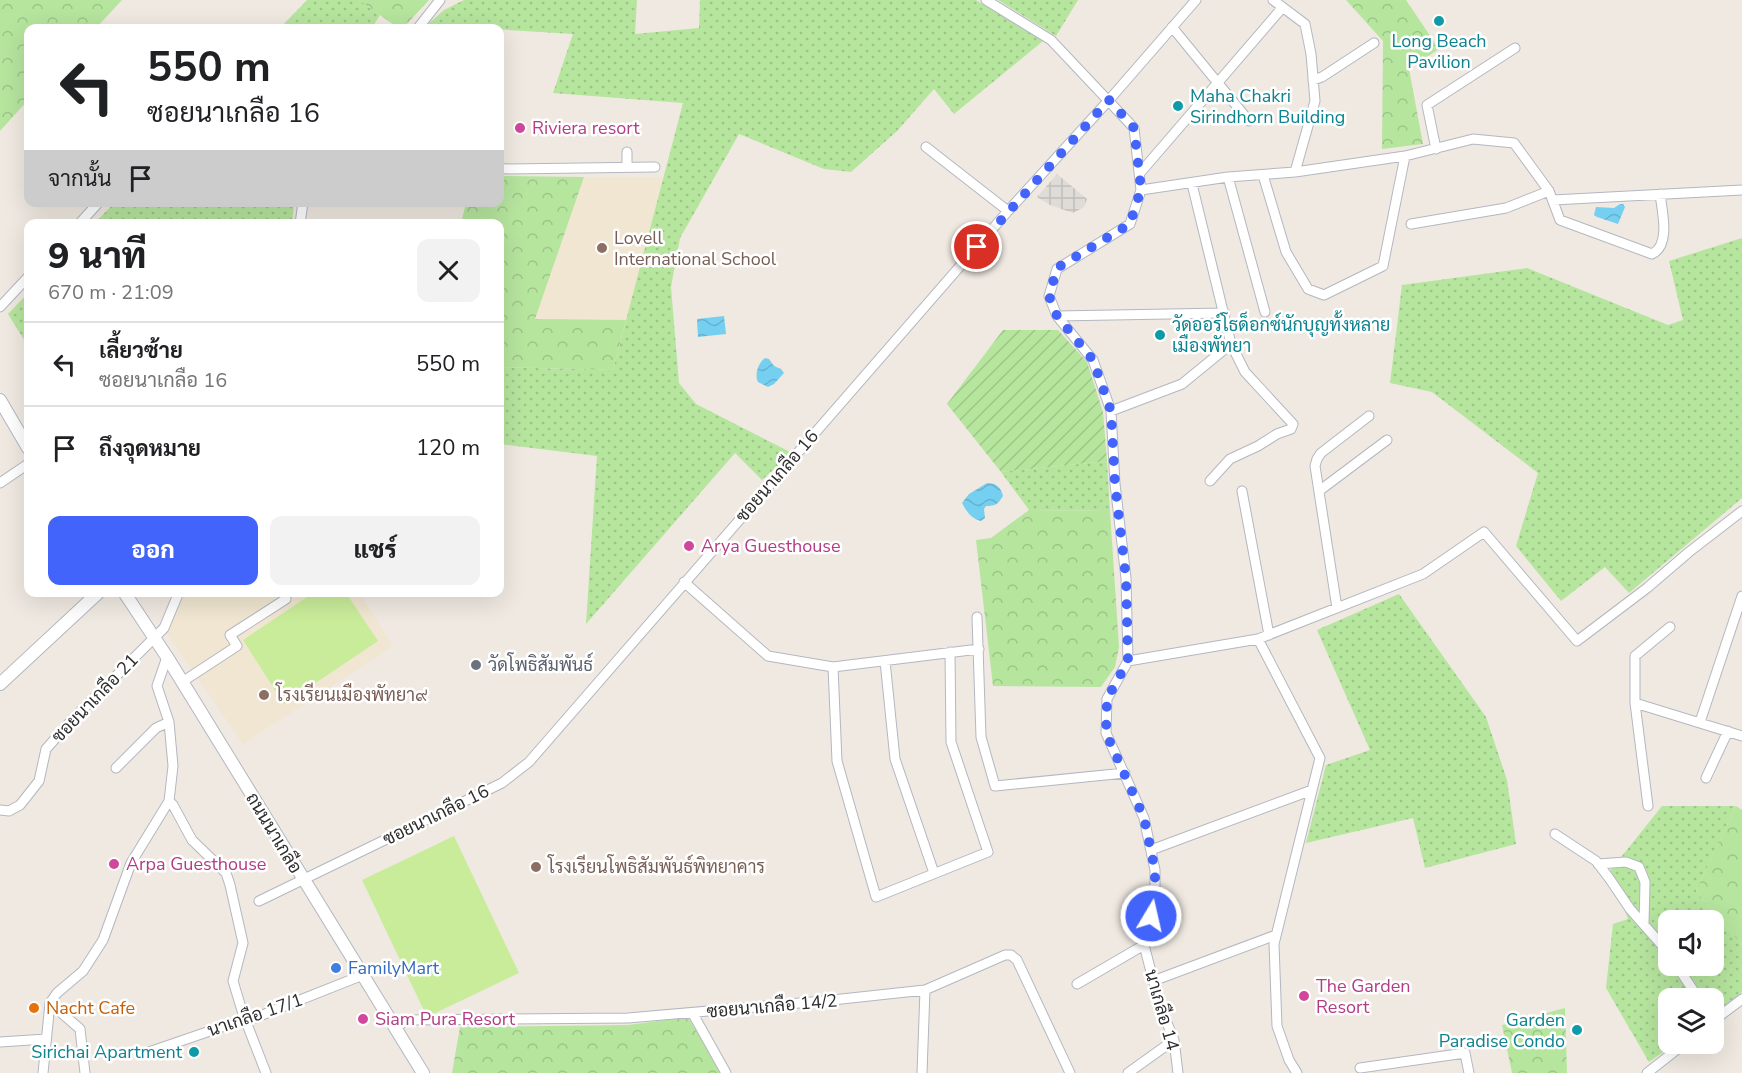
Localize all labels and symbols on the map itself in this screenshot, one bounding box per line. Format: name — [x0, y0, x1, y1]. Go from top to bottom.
marker: Long Beach Pavilion — [1432, 14, 1446, 28]
place label: Long Beach Pavilion — [1392, 29, 1486, 74]
place label: Maha Chakri Sirindhorn Building — [1190, 84, 1345, 129]
marker: Maha Chakri Sirindhorn Building — [1171, 99, 1185, 113]
place label: Riviera resort — [532, 116, 640, 140]
marker: Riviera resort — [513, 121, 527, 135]
pin — [951, 221, 1002, 272]
place label: Lovell International School — [614, 226, 777, 271]
marker: Lovell International School — [595, 241, 609, 255]
place label: วัดออร์โธด็อกซ์นักบุญทั้งหลาย เมืองพัทยา — [1172, 310, 1390, 358]
marker: วัดออร์โธด็อกซ์นักบุญทั้งหลาย เมืองพัทยา — [1153, 328, 1167, 342]
street label: ซอยนาเกลือ 16 — [730, 425, 824, 527]
place label: Arya Guesthouse — [701, 534, 841, 558]
marker: Arya Guesthouse — [682, 539, 696, 553]
street label: ซอยนาเกลือ 21 — [46, 648, 144, 748]
place label: วัดโพธิสัมพันธ์ — [488, 652, 593, 677]
marker: วัดโพธิสัมพันธ์ — [469, 658, 483, 672]
place label: โรงเรียนเมืองพัทยา๙ — [275, 682, 427, 707]
marker: โรงเรียนเมืองพัทยา๙ — [257, 688, 271, 702]
street label: ซอยนาเกลือ 16 — [379, 779, 493, 851]
street label: ถนนนาเกลือ — [240, 788, 308, 878]
place label: Arpa Guesthouse — [126, 852, 266, 876]
place label: โรงเรียนโพธิสัมพันธ์พิทยาคาร — [547, 854, 765, 879]
marker: Arpa Guesthouse — [107, 857, 121, 871]
marker: โรงเรียนโพธิสัมพันธ์พิทยาคาร — [529, 860, 543, 874]
position arrow — [1119, 884, 1183, 948]
place label: FamilyMart — [348, 956, 440, 980]
marker: FamilyMart — [329, 961, 343, 975]
street label: นาเกลือ 14 — [1139, 967, 1185, 1054]
place label: The Garden Resort — [1316, 974, 1411, 1019]
street label: นาเกลือ 17/1 — [204, 987, 306, 1043]
street label: ซอยนาเกลือ 14/2 — [706, 988, 838, 1024]
marker: The Garden Resort — [1297, 989, 1311, 1003]
place label: Nacht Cafe — [46, 996, 135, 1020]
marker: Nacht Cafe — [27, 1001, 41, 1015]
place label: Siam Pura Resort — [375, 1007, 516, 1031]
place label: Garden Paradise Condo — [1439, 1008, 1565, 1053]
marker: Siam Pura Resort — [356, 1012, 370, 1026]
marker: Garden Paradise Condo — [1570, 1023, 1584, 1037]
place label: Sirichai Apartment — [31, 1040, 183, 1064]
marker: Sirichai Apartment — [187, 1045, 201, 1059]

